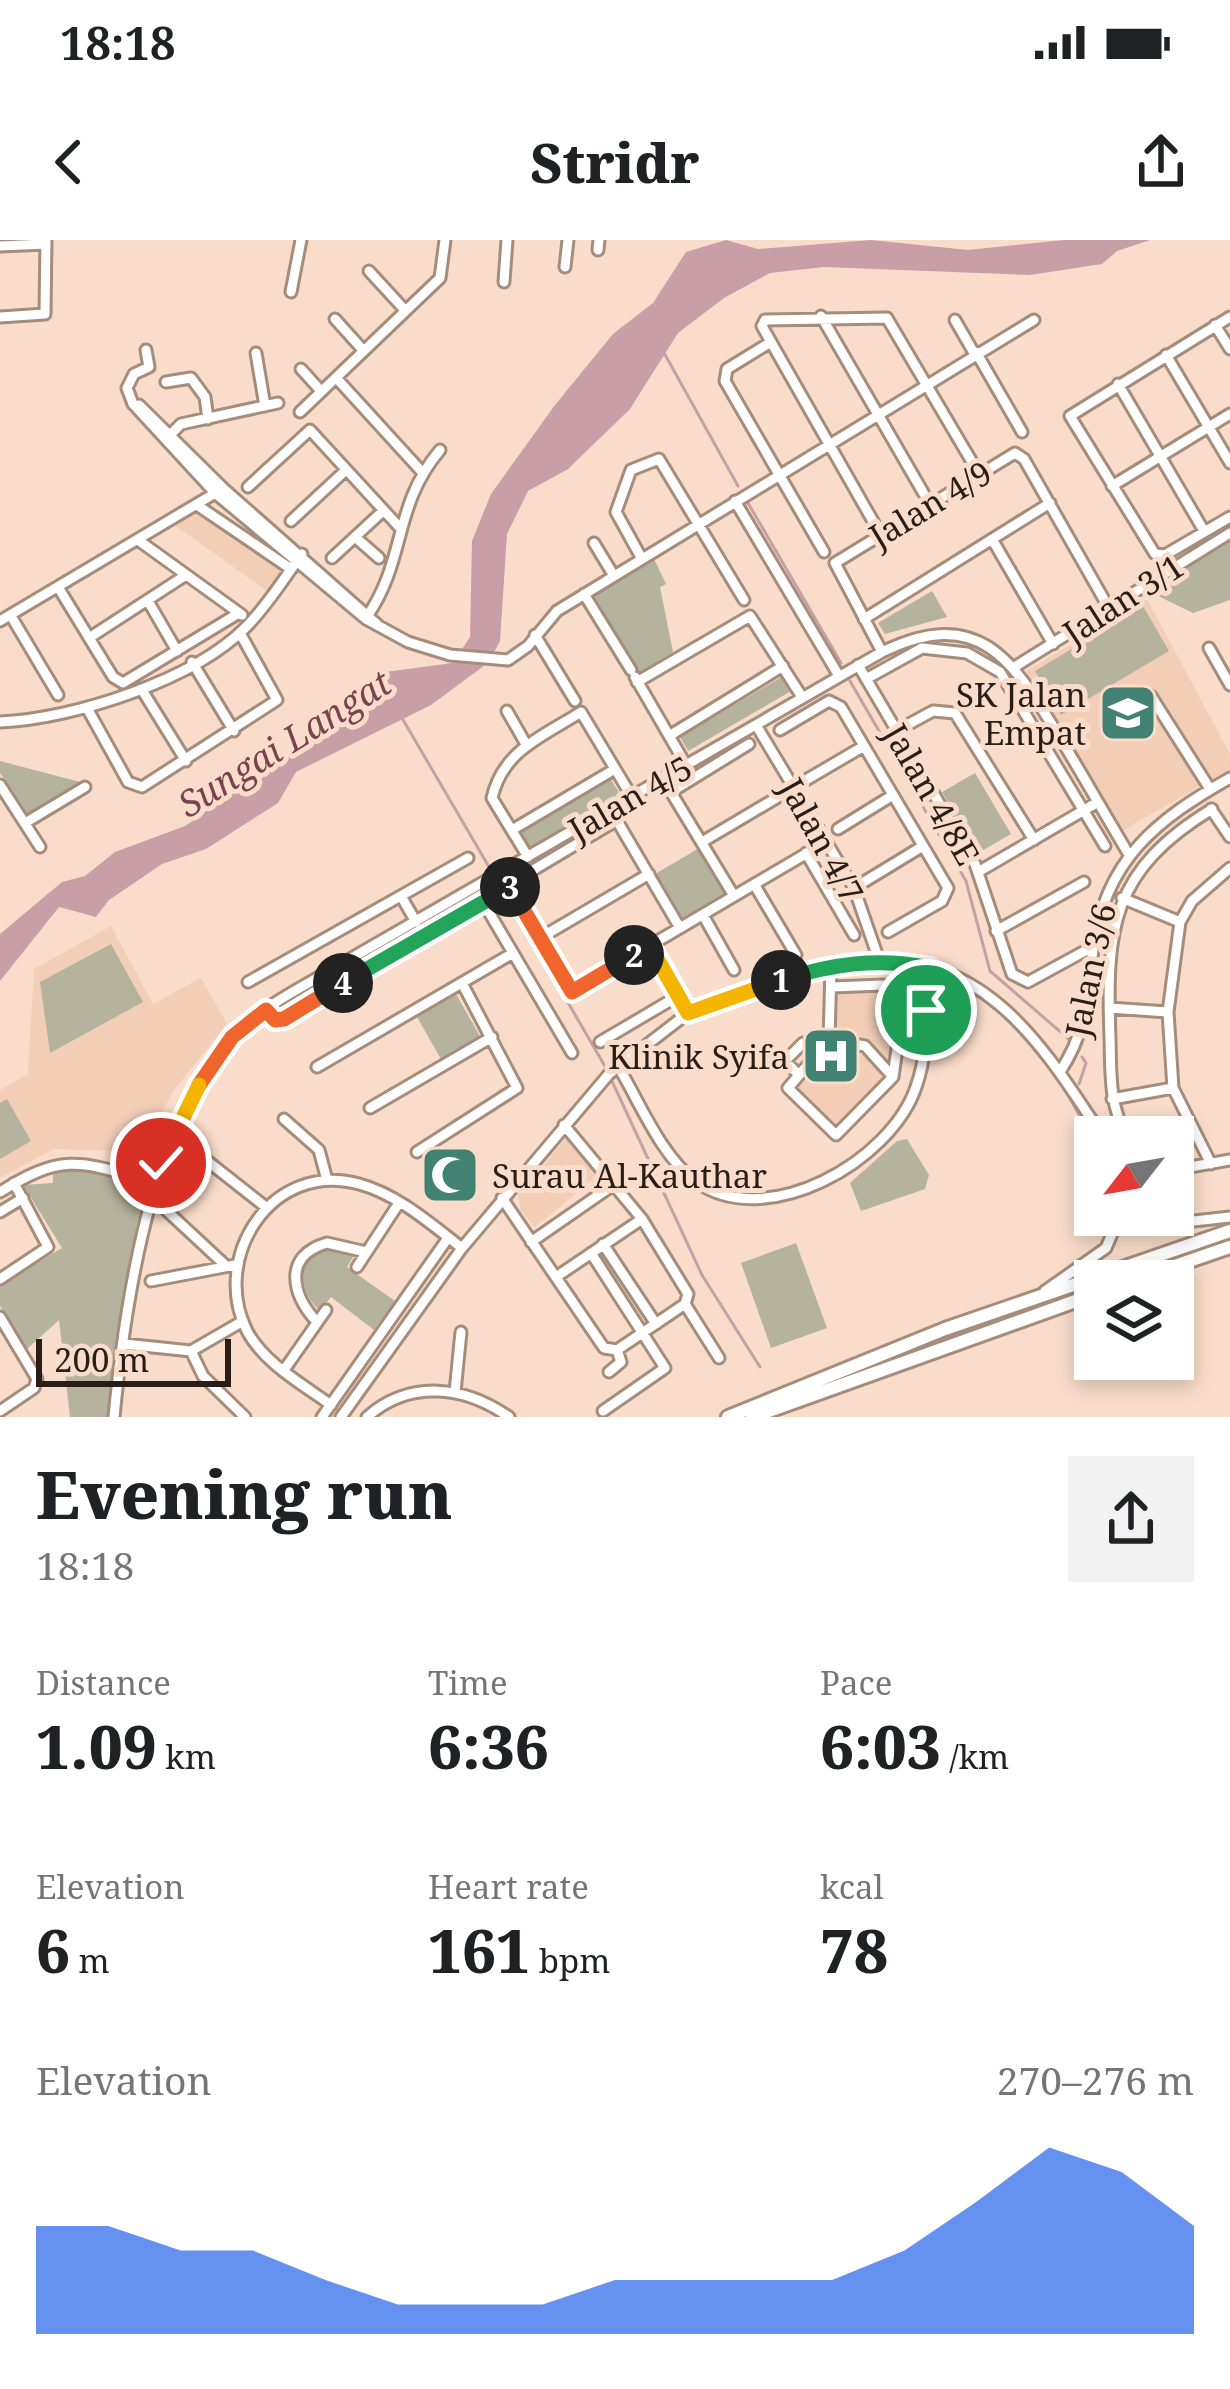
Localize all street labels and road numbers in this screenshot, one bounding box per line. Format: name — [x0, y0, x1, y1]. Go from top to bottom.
street label: Jalan 4/9 — [860, 450, 1000, 559]
street label: Jalan 3/1 — [1053, 543, 1192, 655]
street label: Jalan 4/8E — [873, 714, 990, 873]
street label: Jalan 4/5 — [559, 745, 700, 852]
street label: Jalan 4/7 — [769, 769, 875, 910]
street label: Jalan 3/6 — [1054, 899, 1126, 1042]

